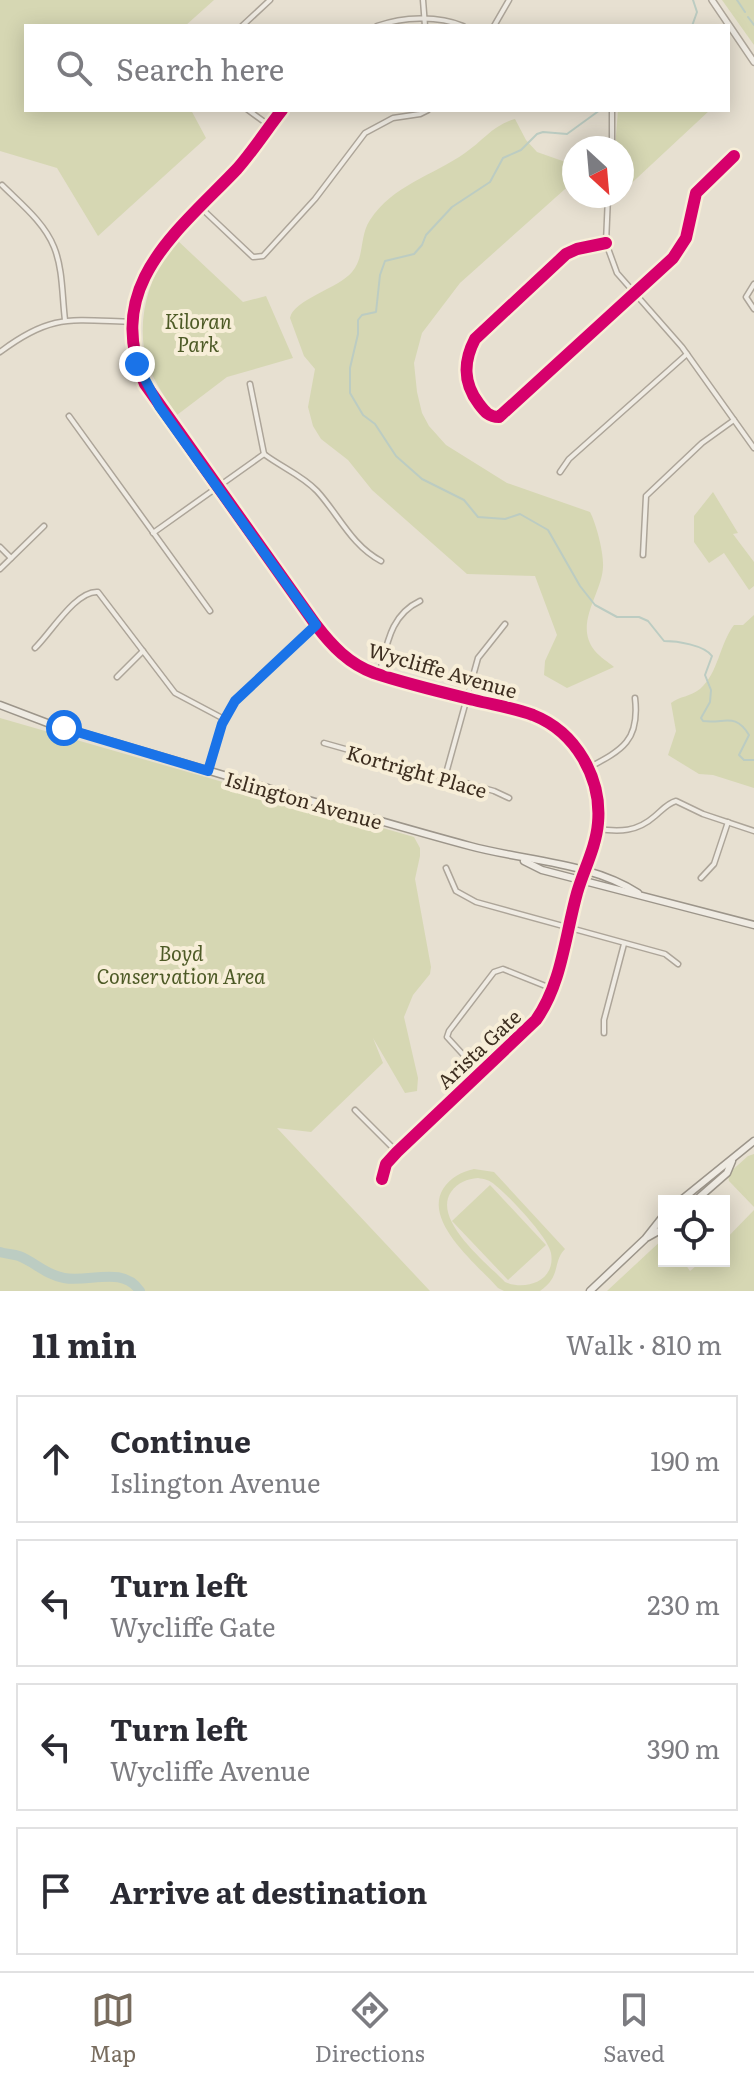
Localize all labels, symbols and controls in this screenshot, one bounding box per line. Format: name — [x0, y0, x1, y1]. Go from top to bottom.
search box — [24, 24, 730, 112]
icon: search — [52, 46, 96, 90]
text: Search here — [116, 46, 284, 90]
north arrow — [562, 136, 634, 208]
park label: Kiloran Park — [164, 305, 232, 358]
route end — [119, 346, 155, 382]
street label: Wycliffe Avenue — [365, 633, 521, 705]
route start — [46, 710, 82, 746]
street label: Kortright Place — [343, 736, 491, 804]
street label: Islington Avenue — [222, 762, 386, 836]
park label: Boyd Conservation Area — [97, 937, 266, 990]
street label: Arista Gate — [429, 1001, 527, 1095]
map controls — [658, 1195, 730, 1267]
button: locate — [658, 1195, 730, 1267]
text: 11 min — [32, 1318, 137, 1368]
text: Walk · 810 m — [566, 1324, 722, 1363]
text: Continue — [110, 1418, 251, 1462]
icon: ahead — [34, 1437, 78, 1481]
text: 190 m — [650, 1440, 720, 1479]
text: Islington Avenue — [110, 1462, 321, 1501]
text: Turn left — [110, 1562, 248, 1606]
icon: left — [34, 1581, 78, 1625]
text: 230 m — [647, 1584, 720, 1623]
text: Wycliffe Gate — [110, 1606, 276, 1645]
text: Turn left — [110, 1706, 248, 1750]
icon: left — [34, 1725, 78, 1769]
text: 390 m — [647, 1728, 720, 1767]
text: Wycliffe Avenue — [110, 1750, 310, 1789]
icon: arrive — [34, 1869, 78, 1913]
text: Arrive at destination — [110, 1869, 427, 1913]
tab: Map — [89, 1988, 136, 2069]
tab: Directions — [315, 1988, 425, 2069]
tab: Saved — [603, 1988, 665, 2069]

